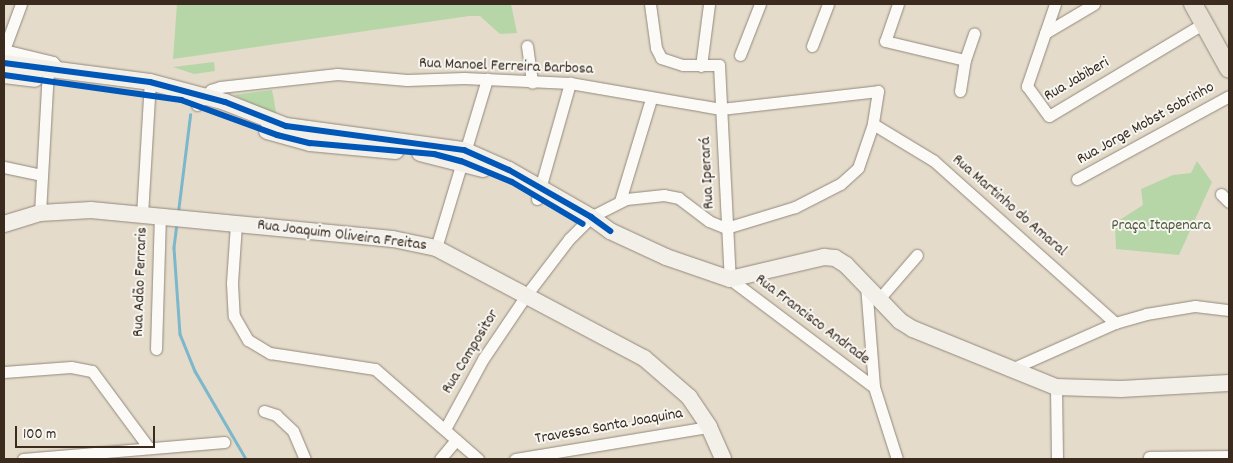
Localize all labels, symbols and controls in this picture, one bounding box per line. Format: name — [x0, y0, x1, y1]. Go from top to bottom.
street label: Rua Manoel Ferreira Barbosa — [419, 54, 593, 80]
street label: Rua Jabiberi — [1041, 54, 1113, 106]
street label: Rua Jorge Mobst Sobrinho — [1074, 78, 1218, 170]
street label: Rua Iperará — [697, 136, 719, 210]
street label: Rua Martinho do Amaral — [948, 151, 1070, 261]
street label: Rua Joaquim Oliveira Freitas — [256, 216, 428, 256]
park label: Praça Itapenara — [1111, 216, 1211, 236]
street label: Rua Adão Ferraris — [129, 227, 153, 337]
street label: Rua Francisco Andrade — [751, 271, 873, 369]
street label: Rua Compositor — [438, 306, 504, 398]
street label: Travessa Santa Joaquina — [534, 405, 684, 449]
scale bar — [18, 416, 158, 448]
text: 100 m — [23, 424, 56, 446]

